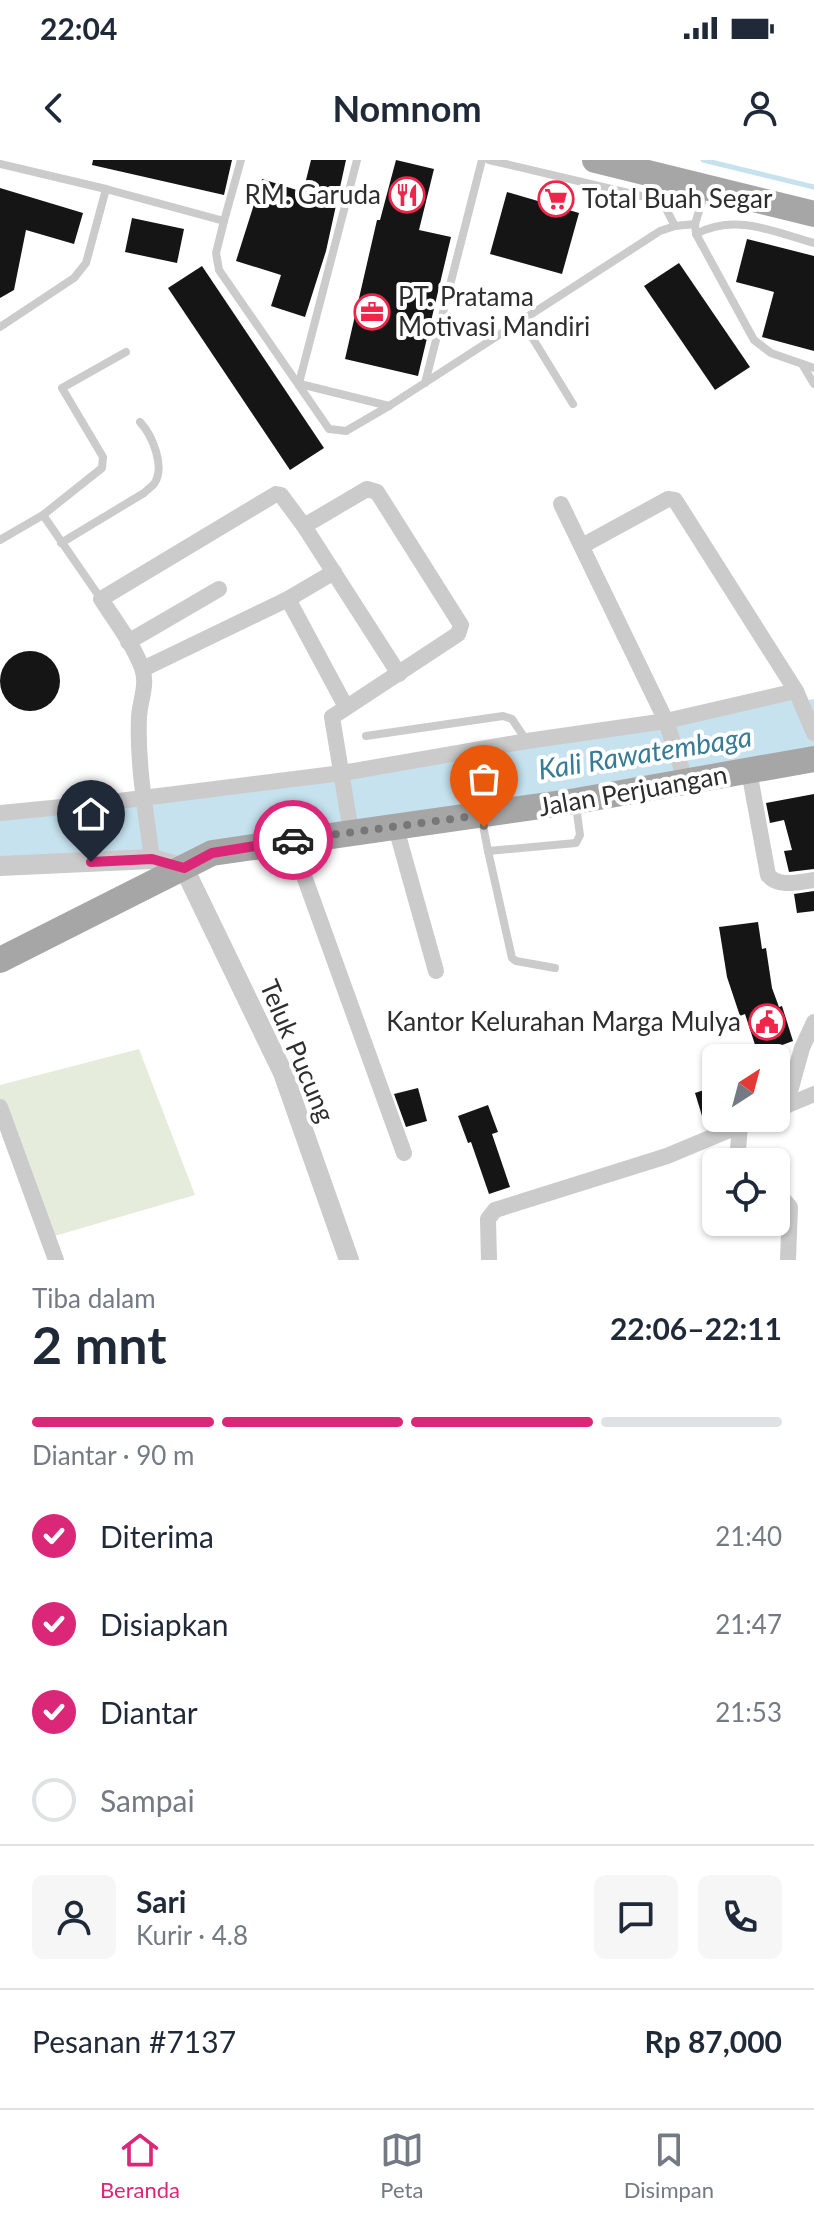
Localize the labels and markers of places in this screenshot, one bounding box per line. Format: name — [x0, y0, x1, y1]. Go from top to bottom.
restaurant icon: RM. Garuda — [388, 176, 426, 214]
place label: RM. Garuda — [244, 178, 381, 210]
supermarket icon: Total Buah Segar — [537, 180, 575, 218]
place label: Total Buah Segar — [582, 182, 773, 214]
place label: PT. Pratama Motivasi Mandiri — [398, 280, 590, 342]
office icon: PT. Pratama Motivasi Mandiri — [353, 293, 391, 331]
pin — [450, 745, 518, 827]
pin — [57, 780, 125, 862]
public building icon: Kantor Kelurahan Marga Mulya — [748, 1003, 786, 1041]
place label: Kantor Kelurahan Marga Mulya — [386, 1005, 741, 1037]

